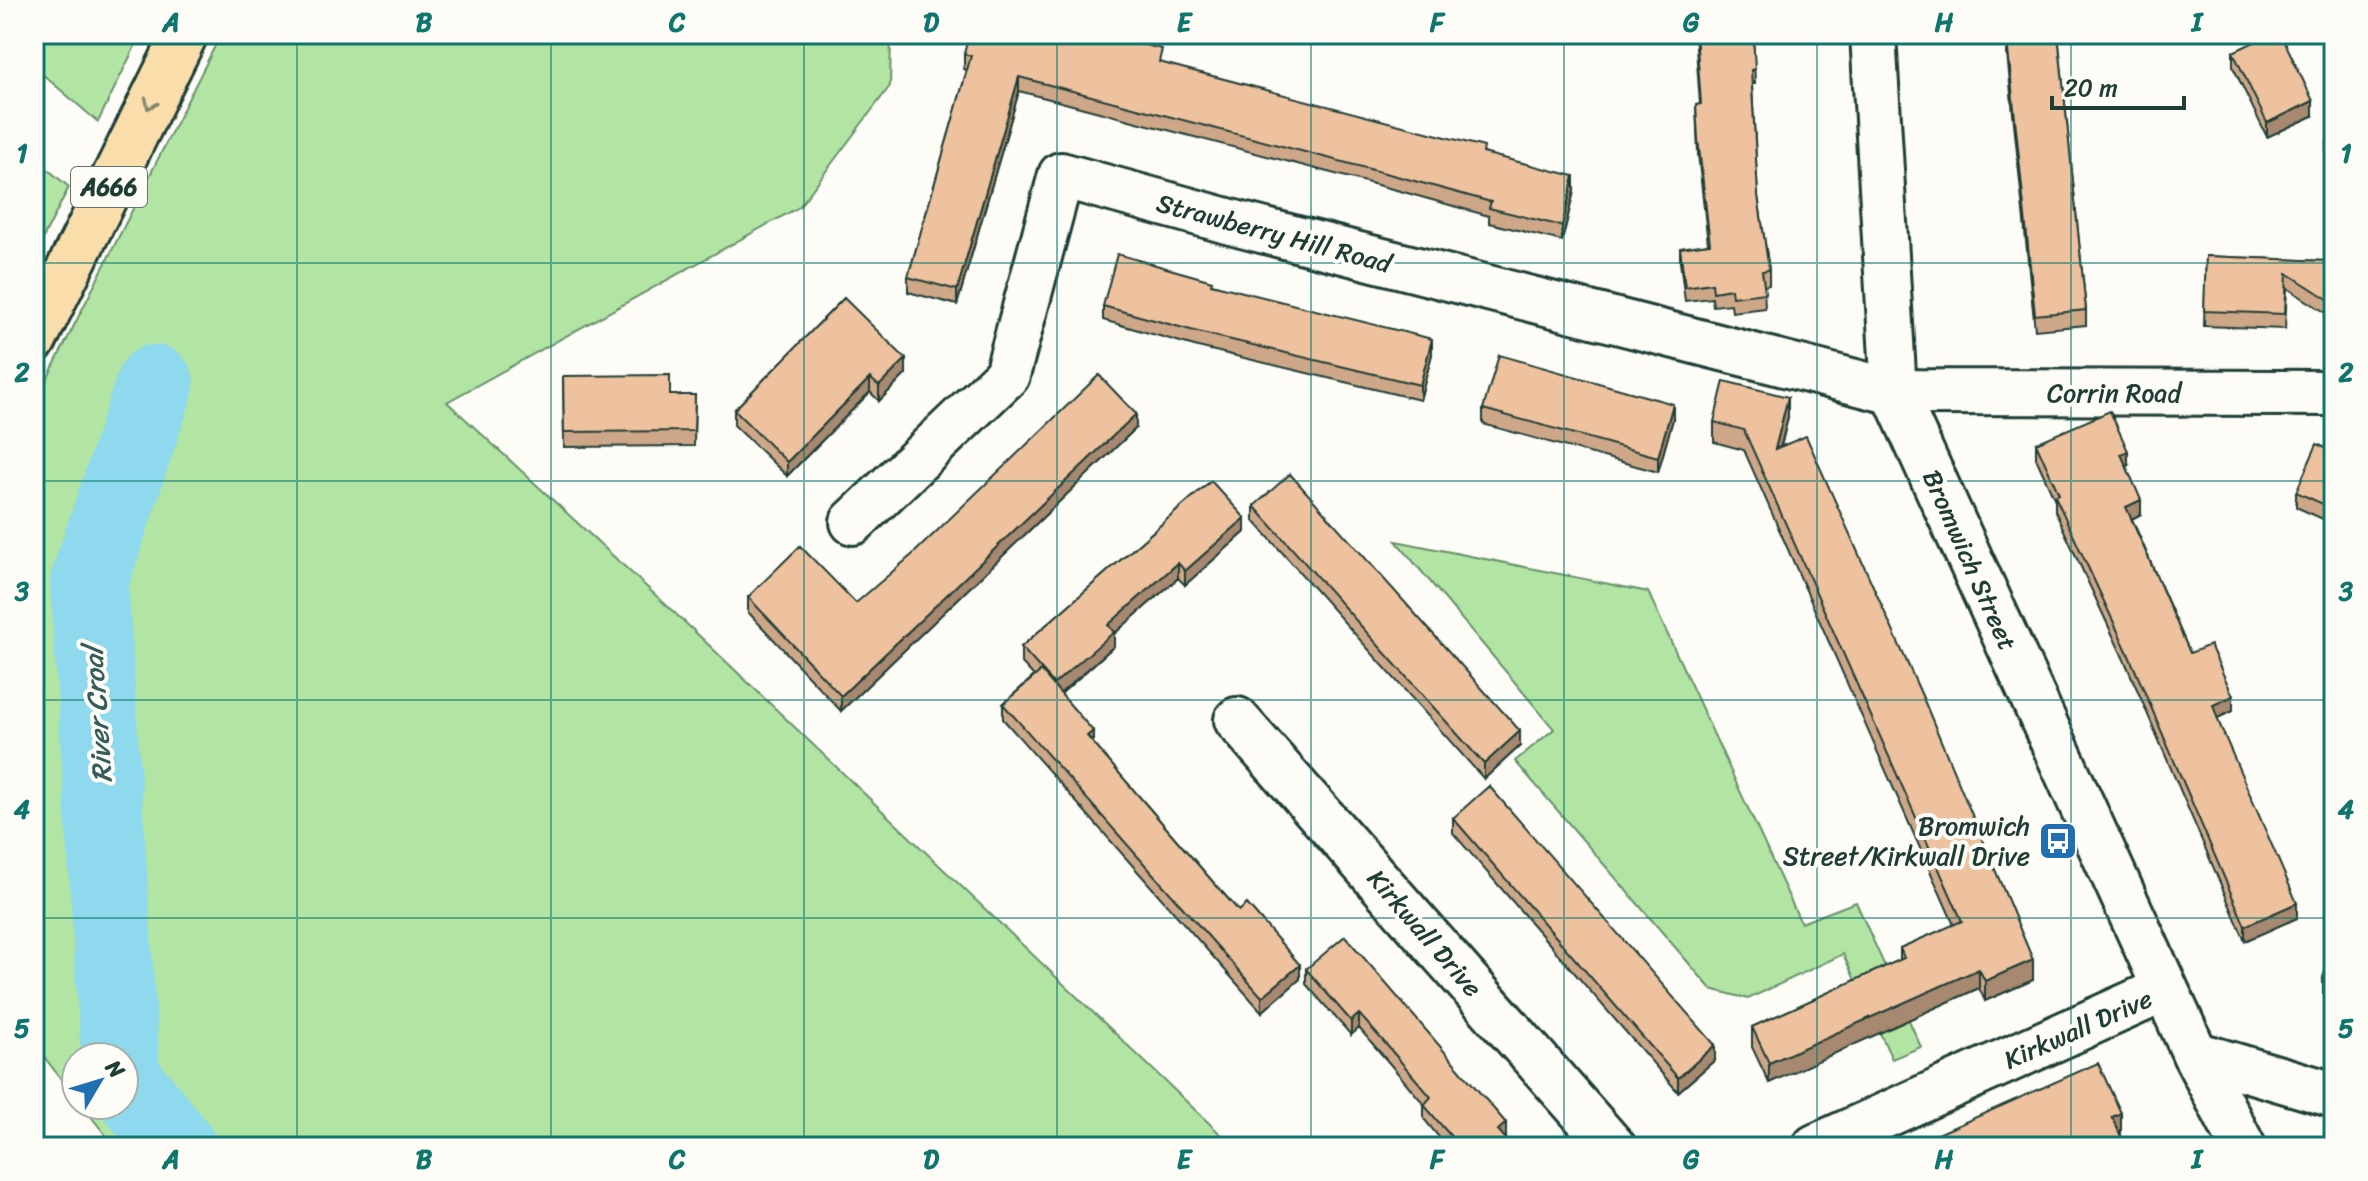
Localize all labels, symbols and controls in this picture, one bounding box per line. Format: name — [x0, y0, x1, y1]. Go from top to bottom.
text: A — [161, 0, 180, 45]
text: B — [416, 0, 433, 45]
text: C — [668, 0, 686, 45]
text: D — [923, 0, 939, 45]
text: E — [1177, 0, 1194, 45]
text: F — [1429, 0, 1446, 45]
text: G — [1683, 0, 1700, 45]
text: H — [1935, 0, 1954, 45]
text: I — [2190, 0, 2205, 45]
scale bar — [2052, 60, 2184, 110]
text: 20 m — [2064, 67, 2118, 109]
one-way arrow — [144, 96, 160, 110]
text: 1 — [16, 130, 28, 176]
text: 1 — [2340, 130, 2352, 176]
road number: A666 — [71, 167, 147, 207]
street label: Strawberry Hill Road — [1151, 180, 1399, 287]
text: 2 — [13, 349, 30, 395]
text: 2 — [2337, 349, 2354, 395]
street label: Corrin Road — [2047, 370, 2183, 416]
street label: Bromwich Street — [1909, 462, 2031, 658]
text: 3 — [14, 568, 30, 614]
text: 3 — [2338, 568, 2354, 614]
water label: River Croal — [68, 640, 127, 784]
text: 4 — [14, 786, 30, 832]
text: 4 — [2338, 786, 2354, 832]
place label: Bromwich Street/Kirkwall Drive — [1783, 803, 2030, 879]
bus stop icon: Bromwich Street/Kirkwall Drive — [2037, 820, 2079, 862]
street label: Kirkwall Drive — [1356, 858, 1494, 1008]
street label: Kirkwall Drive — [1996, 976, 2160, 1082]
text: 5 — [14, 1005, 30, 1051]
text: 5 — [2338, 1005, 2354, 1051]
north arrow — [60, 1041, 140, 1121]
text: N — [95, 1050, 136, 1088]
text: A — [161, 1136, 180, 1181]
text: B — [416, 1136, 433, 1181]
text: C — [668, 1136, 686, 1181]
text: D — [923, 1136, 939, 1181]
text: E — [1177, 1136, 1194, 1181]
text: F — [1429, 1136, 1446, 1181]
text: G — [1683, 1136, 1700, 1181]
text: H — [1935, 1136, 1954, 1181]
text: I — [2190, 1136, 2205, 1181]

